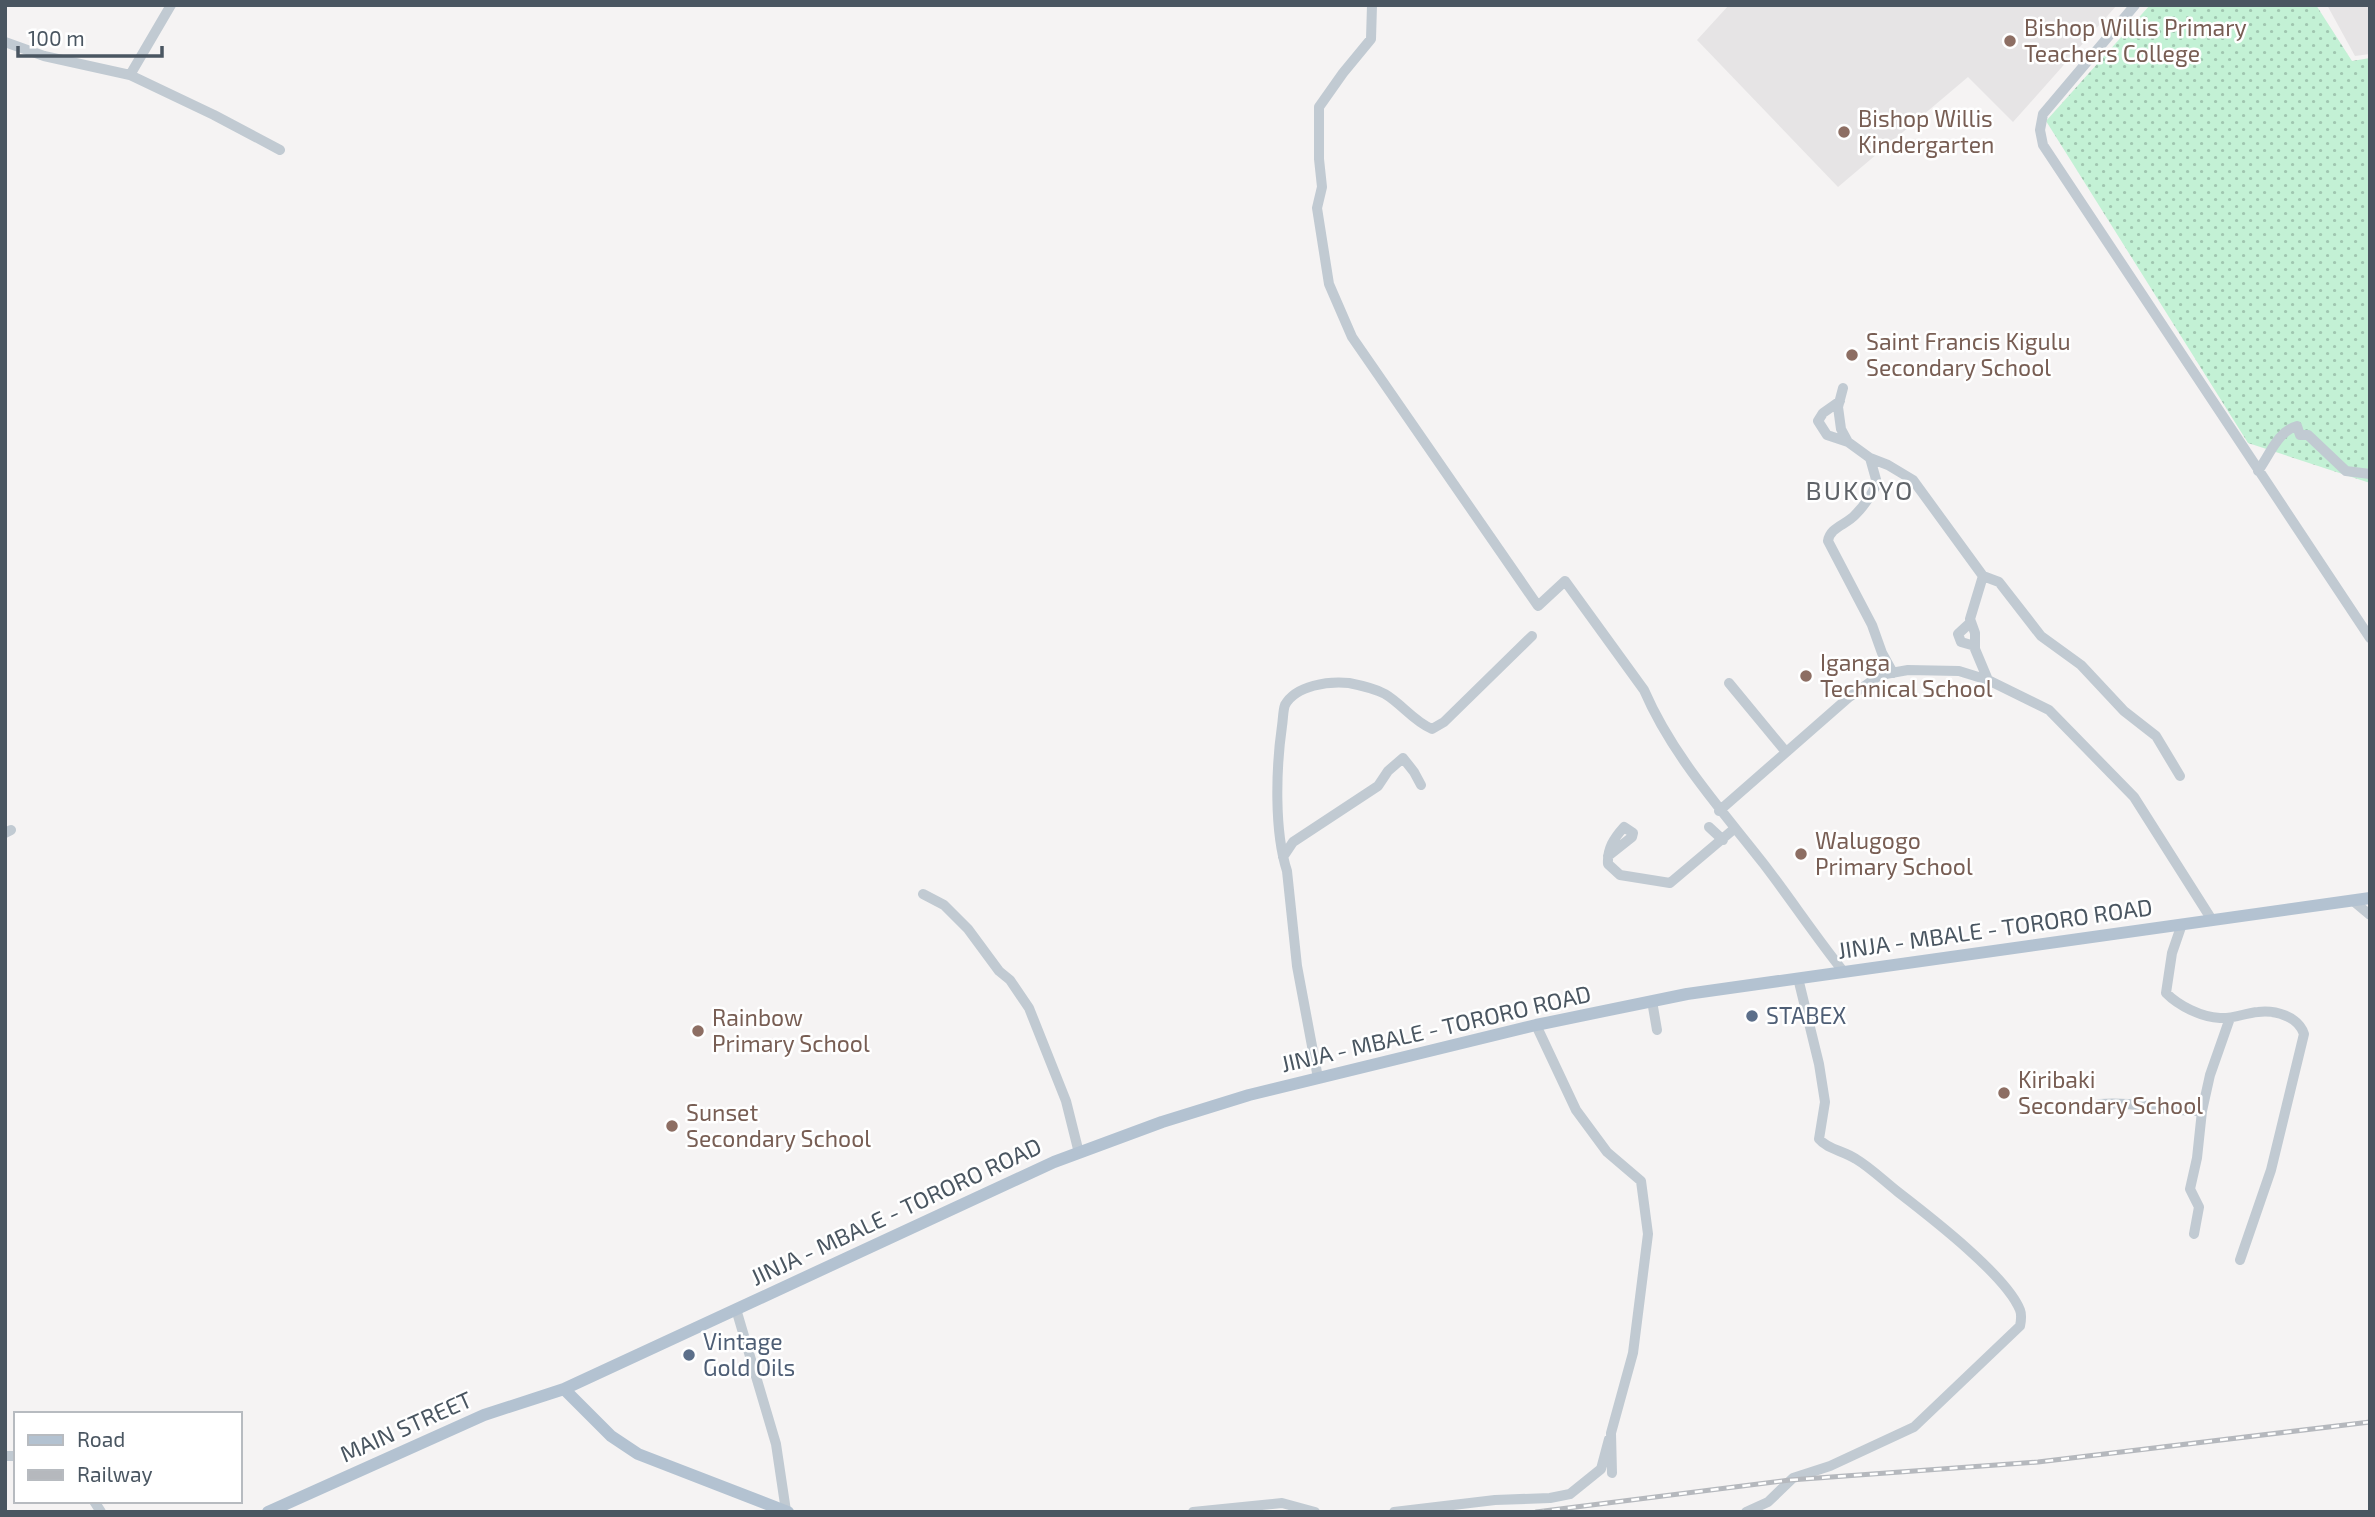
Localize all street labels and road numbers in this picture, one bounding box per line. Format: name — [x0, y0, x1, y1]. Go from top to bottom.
street label: JINJA - MBALE - TORORO ROAD — [1836, 892, 2154, 964]
street label: JINJA - MBALE - TORORO ROAD — [1278, 979, 1594, 1077]
street label: JINJA - MBALE - TORORO ROAD — [746, 1131, 1045, 1291]
street label: MAIN STREET — [335, 1385, 476, 1468]

